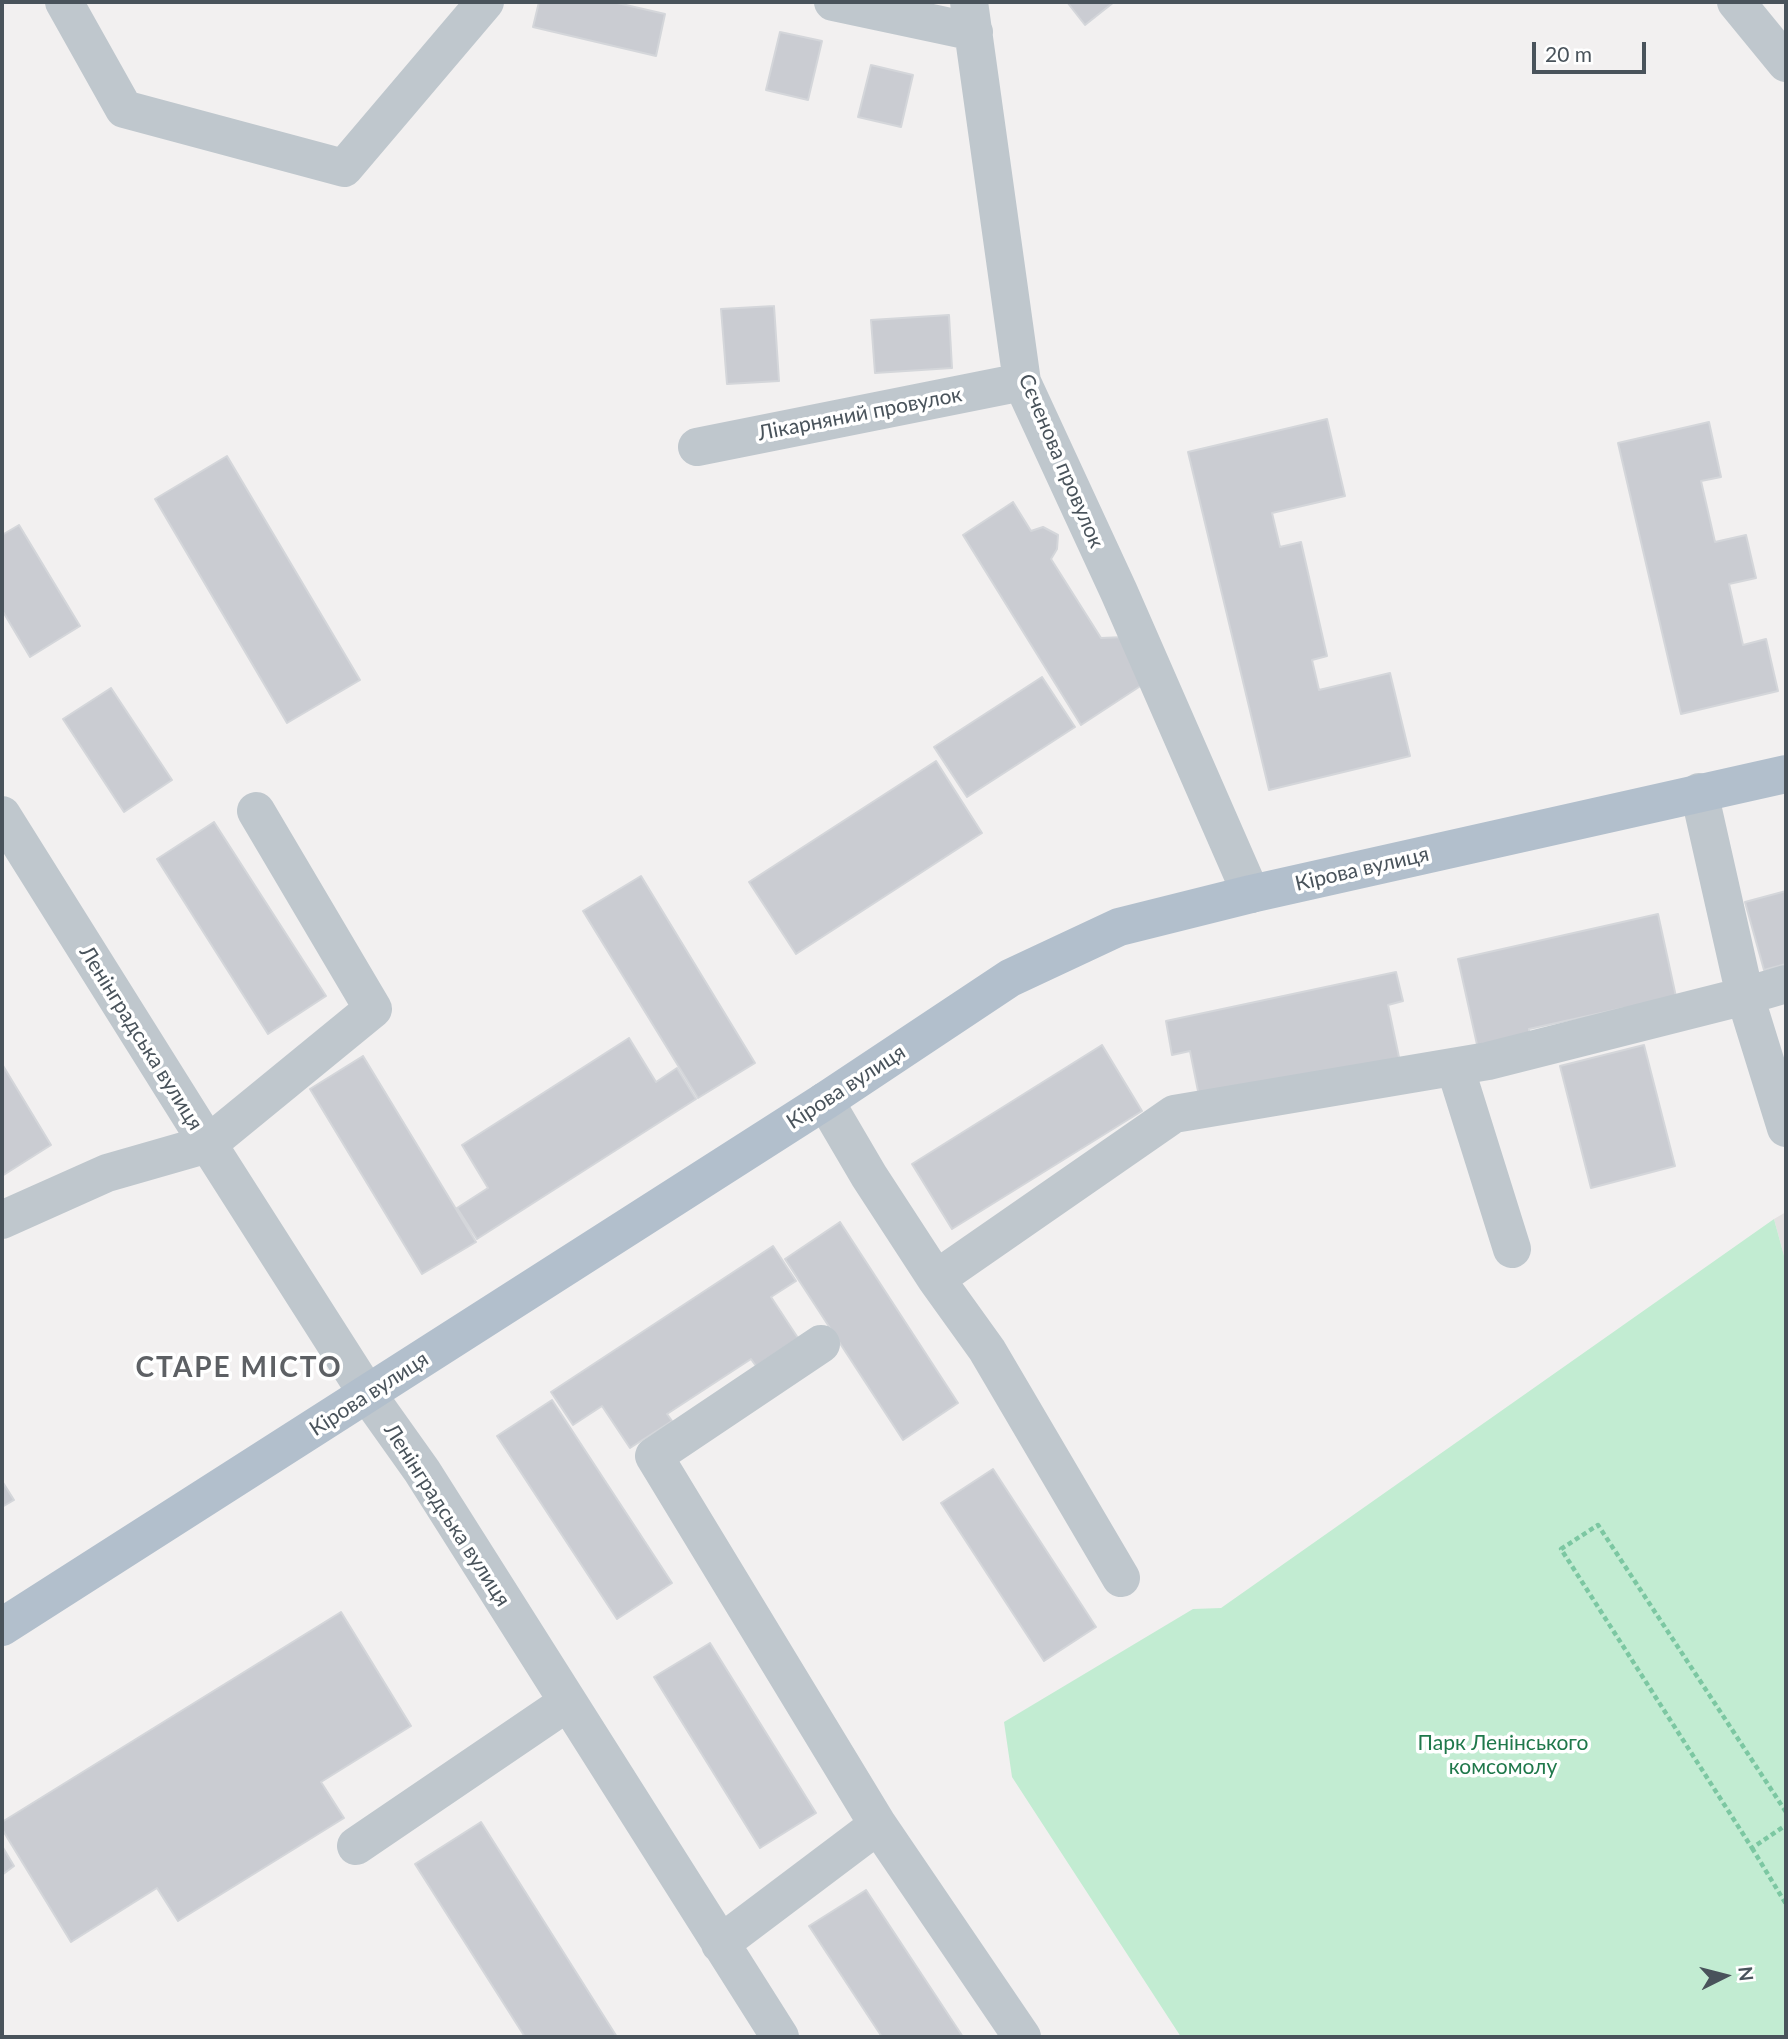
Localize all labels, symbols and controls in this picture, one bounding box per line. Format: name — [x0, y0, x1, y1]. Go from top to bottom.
scale bar — [1536, 28, 1650, 72]
text: 20 m — [1545, 41, 1592, 66]
street label: Сєченова провулок — [1013, 370, 1109, 552]
street label: Лікарняний провулок — [756, 382, 964, 446]
street label: Кірова вулиця — [1293, 841, 1431, 897]
street label: Ленінградська вулиця — [74, 941, 208, 1135]
street label: Кірова вулиця — [782, 1039, 910, 1135]
street label: Кірова вулиця — [305, 1346, 433, 1442]
district label: СТАРЕ МІСТО — [137, 1351, 341, 1385]
street label: Ленінградська вулиця — [379, 1419, 515, 1611]
park label: Парк Ленінського комсомолу — [1418, 1730, 1588, 1780]
north arrow — [1690, 1941, 1760, 2011]
text: N — [1734, 1965, 1759, 1982]

